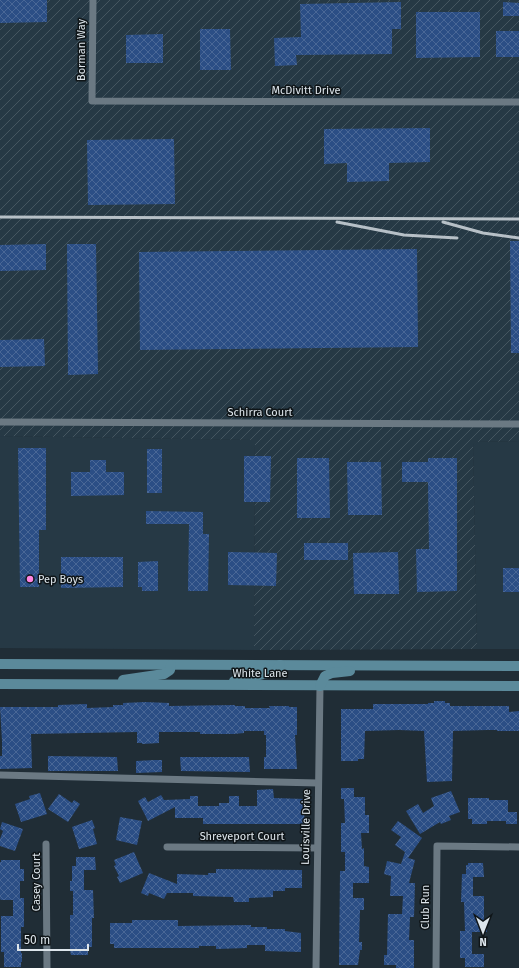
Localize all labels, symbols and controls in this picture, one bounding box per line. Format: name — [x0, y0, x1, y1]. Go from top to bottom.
street label: Borman Way — [75, 18, 88, 81]
street label: McDivitt Drive — [271, 84, 341, 97]
street label: Schirra Court — [228, 406, 292, 419]
place label: Pep Boys — [38, 573, 83, 586]
marker: Pep Boys — [25, 574, 35, 584]
street label: White Lane — [232, 667, 288, 680]
street label: Louisville Drive — [299, 789, 313, 865]
street label: Shreveport Court — [200, 830, 284, 843]
street label: Casey Court — [30, 853, 43, 911]
street label: Club Run — [419, 885, 432, 929]
north arrow — [463, 912, 503, 952]
scale bar — [18, 926, 88, 952]
text: 50 m — [24, 933, 50, 947]
text: N — [479, 935, 487, 948]

